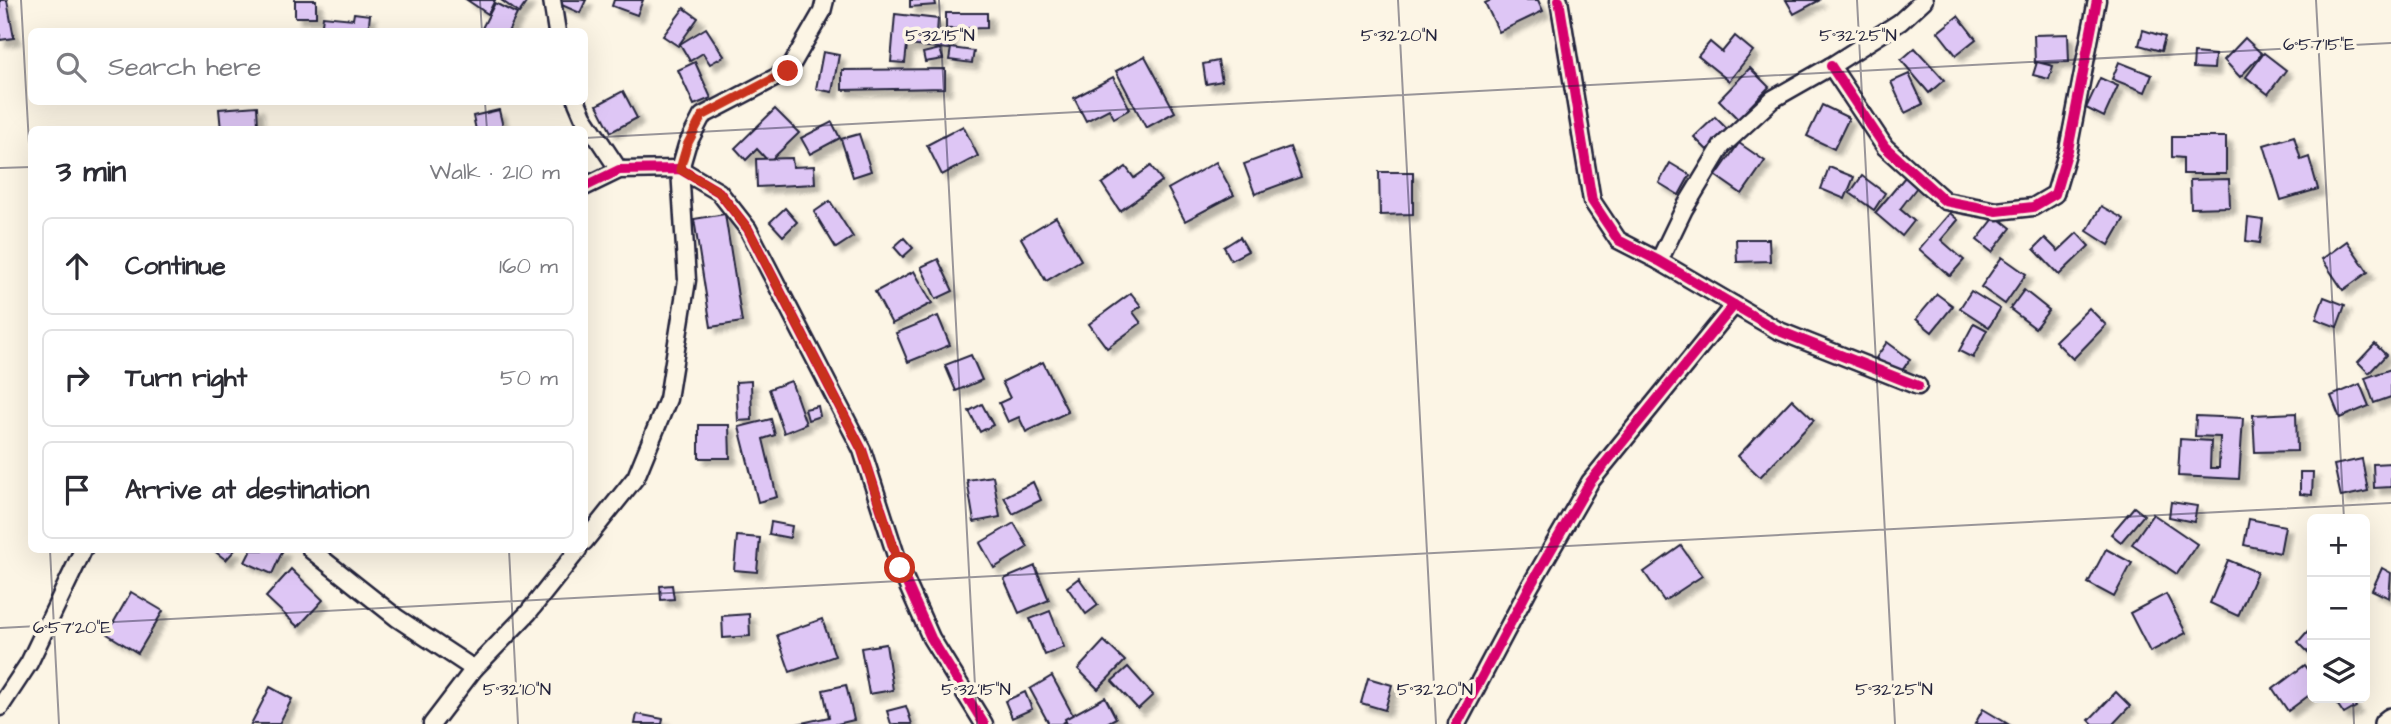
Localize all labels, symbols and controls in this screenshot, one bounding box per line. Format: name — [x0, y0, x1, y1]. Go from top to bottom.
text: 5°32'15"N — [905, 23, 975, 48]
text: 5°32'20"N — [1361, 23, 1437, 48]
text: 5°32'25"N — [1819, 23, 1897, 48]
search box — [28, 28, 588, 105]
text: 6°57'15"E — [2283, 32, 2355, 57]
icon: search — [52, 48, 90, 86]
text: Search here — [108, 49, 261, 85]
route end — [772, 55, 803, 86]
text: 3 min — [56, 151, 126, 193]
text: Walk · 210 m — [430, 156, 560, 188]
icon: ahead — [58, 247, 96, 285]
text: Continue — [125, 248, 226, 284]
text: 160 m — [499, 250, 558, 282]
icon: right — [58, 359, 96, 397]
text: Turn right — [125, 360, 247, 396]
text: 50 m — [500, 362, 558, 394]
icon: arrive — [58, 471, 96, 509]
text: Arrive at destination — [125, 472, 370, 508]
map controls — [2307, 514, 2370, 703]
button: + — [2307, 514, 2370, 577]
route start — [884, 552, 915, 583]
button: − — [2307, 577, 2370, 640]
text: 6°57'20"E — [33, 615, 112, 640]
button: layers — [2307, 640, 2370, 703]
text: 5°32'10"N — [483, 677, 551, 702]
text: 5°32'15"N — [941, 677, 1011, 702]
text: 5°32'20"N — [1397, 677, 1473, 702]
text: 5°32'25"N — [1855, 677, 1933, 702]

